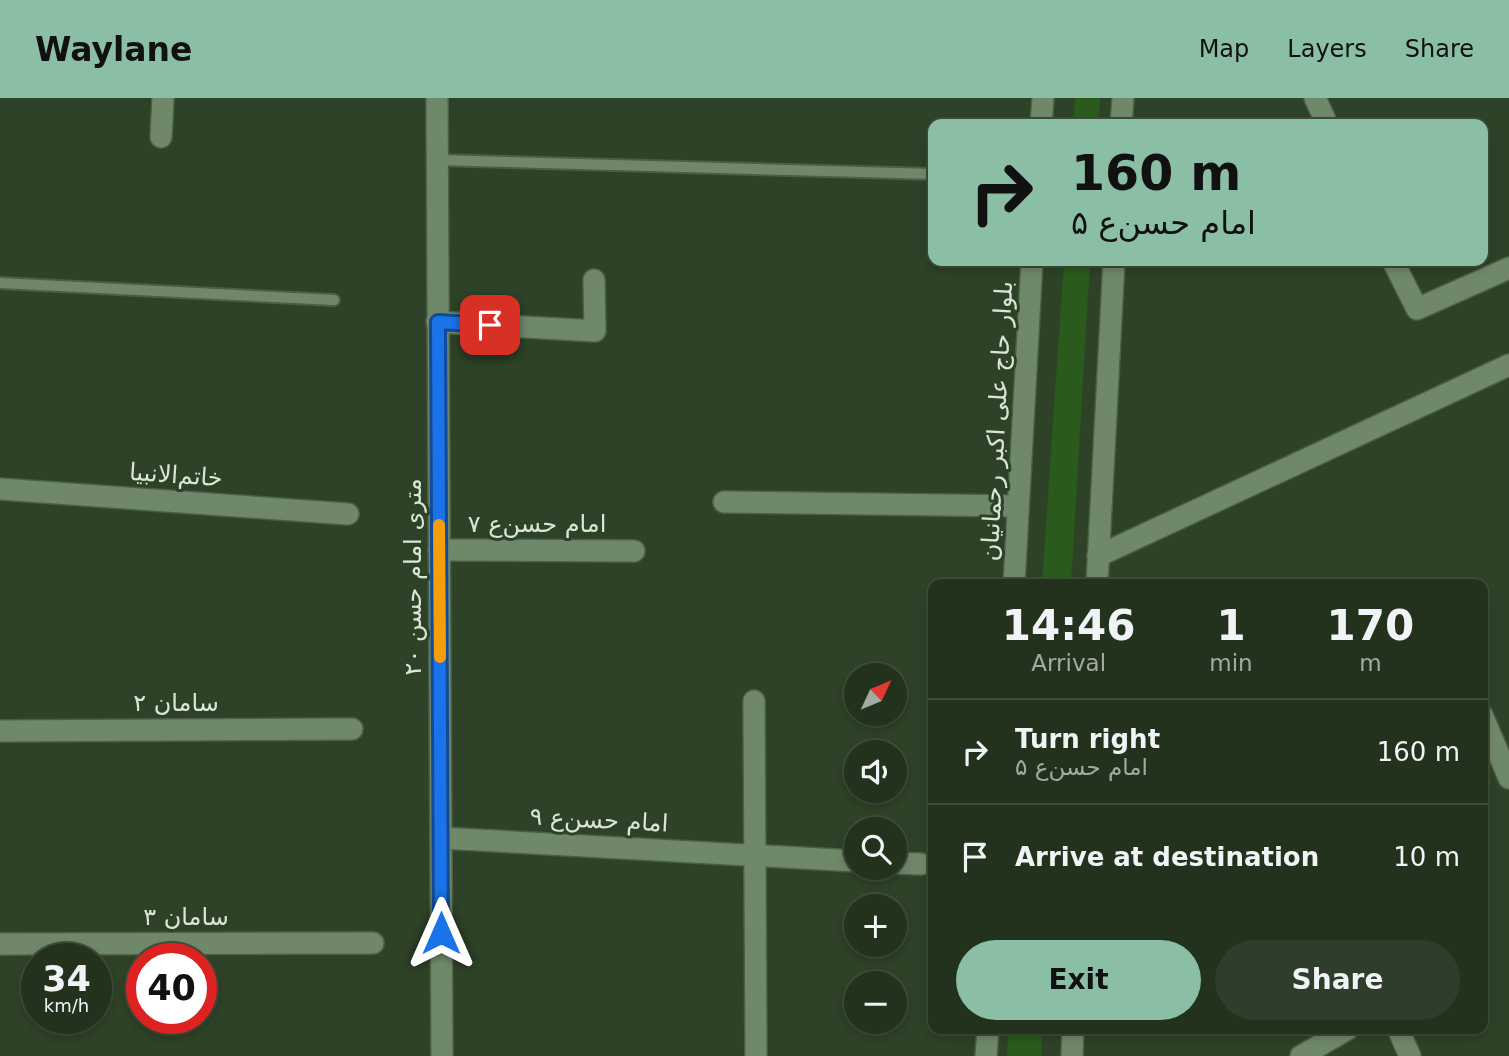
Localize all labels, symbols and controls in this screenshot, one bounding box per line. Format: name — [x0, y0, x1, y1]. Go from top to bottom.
text: Waylane — [35, 30, 192, 69]
text: Map — [1199, 35, 1249, 63]
text: Layers — [1287, 35, 1367, 63]
text: Share — [1405, 35, 1474, 63]
text: 160 m — [1071, 145, 1241, 202]
icon: right — [956, 147, 1047, 238]
text: امام حسن‌ع ۵ — [1071, 204, 1256, 242]
street label: بلوار حاج علی اکبر رحمانیان — [976, 280, 1018, 562]
pin — [460, 295, 520, 355]
icon: arrive — [471, 306, 509, 344]
street label: خاتم‌الانبیا — [128, 458, 224, 492]
street label: ۲۰ متری امام حسن — [399, 478, 427, 676]
street label: امام حسن‌ع ۷ — [468, 510, 606, 538]
text: 14:46 — [1002, 601, 1136, 650]
text: 1 — [1216, 601, 1246, 650]
text: 170 — [1327, 601, 1414, 650]
text: Arrival — [1031, 650, 1106, 676]
text: min — [1209, 650, 1253, 676]
text: m — [1359, 650, 1382, 676]
north arrow — [844, 663, 906, 726]
map controls — [844, 663, 907, 1034]
street label: سامان ۲ — [133, 689, 219, 717]
text: Turn right — [1015, 724, 1160, 754]
icon: right — [956, 733, 994, 771]
text: 160 m — [1377, 737, 1460, 767]
button: sound — [844, 740, 907, 803]
text: امام حسن‌ع ۵ — [1015, 754, 1148, 780]
street label: امام حسن‌ع ۹ — [529, 802, 669, 838]
button: search — [844, 817, 907, 880]
icon: arrive — [956, 838, 994, 876]
text: Arrive at destination — [1015, 842, 1319, 872]
text: 10 m — [1393, 842, 1460, 872]
button: + — [844, 894, 907, 957]
position arrow — [404, 896, 478, 970]
street label: سامان ۳ — [143, 903, 229, 931]
button: Exit — [956, 940, 1201, 1020]
button: Share — [1215, 940, 1460, 1020]
speed limit sign: 40 — [126, 943, 217, 1034]
text: 34 — [42, 959, 91, 999]
button: − — [844, 971, 907, 1034]
text: km/h — [44, 995, 89, 1016]

